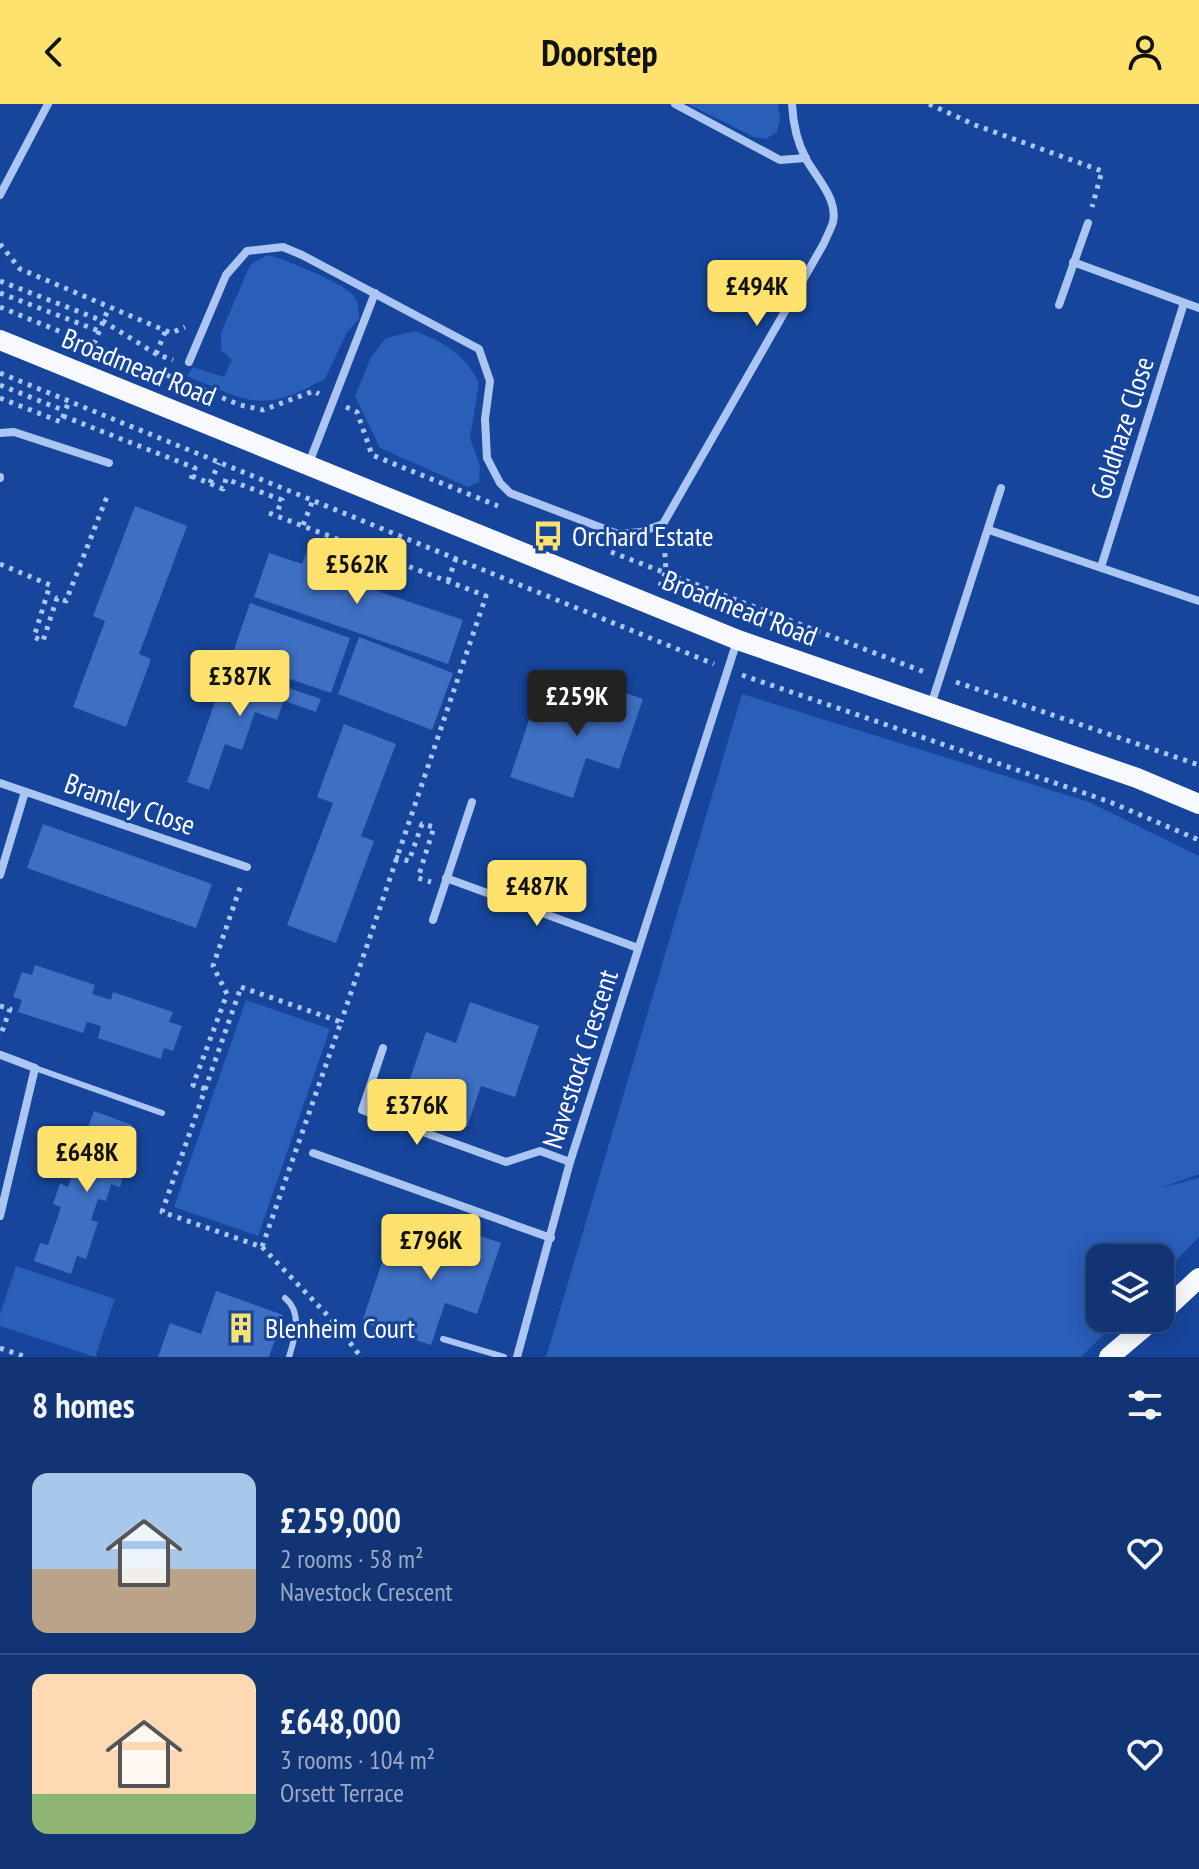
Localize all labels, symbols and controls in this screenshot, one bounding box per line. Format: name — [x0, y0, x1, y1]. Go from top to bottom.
text: Doorstep — [541, 29, 658, 76]
icon: back — [32, 30, 76, 74]
icon: person — [1123, 30, 1167, 74]
pin: £494K — [701, 260, 813, 328]
text: £494K — [725, 269, 789, 302]
street label: Broadmead Road — [57, 319, 222, 414]
street label: Goldhaze Close — [1081, 352, 1162, 504]
place label: Orchard Estate — [572, 517, 714, 554]
bus stop icon: Orchard Estate — [531, 519, 565, 553]
pin: £562K — [301, 538, 413, 606]
text: £562K — [325, 547, 389, 580]
street label: Broadmead Road — [657, 561, 823, 654]
pin: £387K — [184, 650, 296, 718]
text: £387K — [208, 659, 272, 692]
pin: £259K — [521, 670, 633, 738]
text: £259K — [545, 679, 609, 712]
street label: Bramley Close — [60, 764, 200, 843]
pin: £487K — [481, 860, 593, 928]
text: £487K — [505, 869, 569, 902]
street label: Navestock Crescent — [533, 964, 626, 1153]
pin: £376K — [361, 1079, 473, 1147]
text: £376K — [385, 1088, 449, 1121]
pin: £648K — [31, 1126, 143, 1194]
text: £648K — [55, 1135, 119, 1168]
pin: £796K — [375, 1214, 487, 1282]
text: £796K — [399, 1223, 463, 1256]
map controls — [1086, 1244, 1174, 1332]
button: layers — [1086, 1244, 1174, 1332]
place label: Blenheim Court — [265, 1309, 415, 1346]
building icon: Blenheim Court — [224, 1311, 258, 1345]
text: 8 homes — [32, 1383, 135, 1427]
icon: filters — [1123, 1383, 1167, 1427]
text: £259,000 — [280, 1498, 401, 1542]
icon: home — [96, 1505, 192, 1601]
icon: heart — [1123, 1531, 1167, 1575]
text: 2 rooms · 58 m² — [280, 1542, 424, 1575]
text: Navestock Crescent — [280, 1575, 453, 1608]
text: £648,000 — [280, 1699, 401, 1743]
icon: home — [96, 1706, 192, 1802]
icon: heart — [1123, 1732, 1167, 1776]
text: 3 rooms · 104 m² — [280, 1743, 435, 1776]
text: Orsett Terrace — [280, 1776, 404, 1809]

